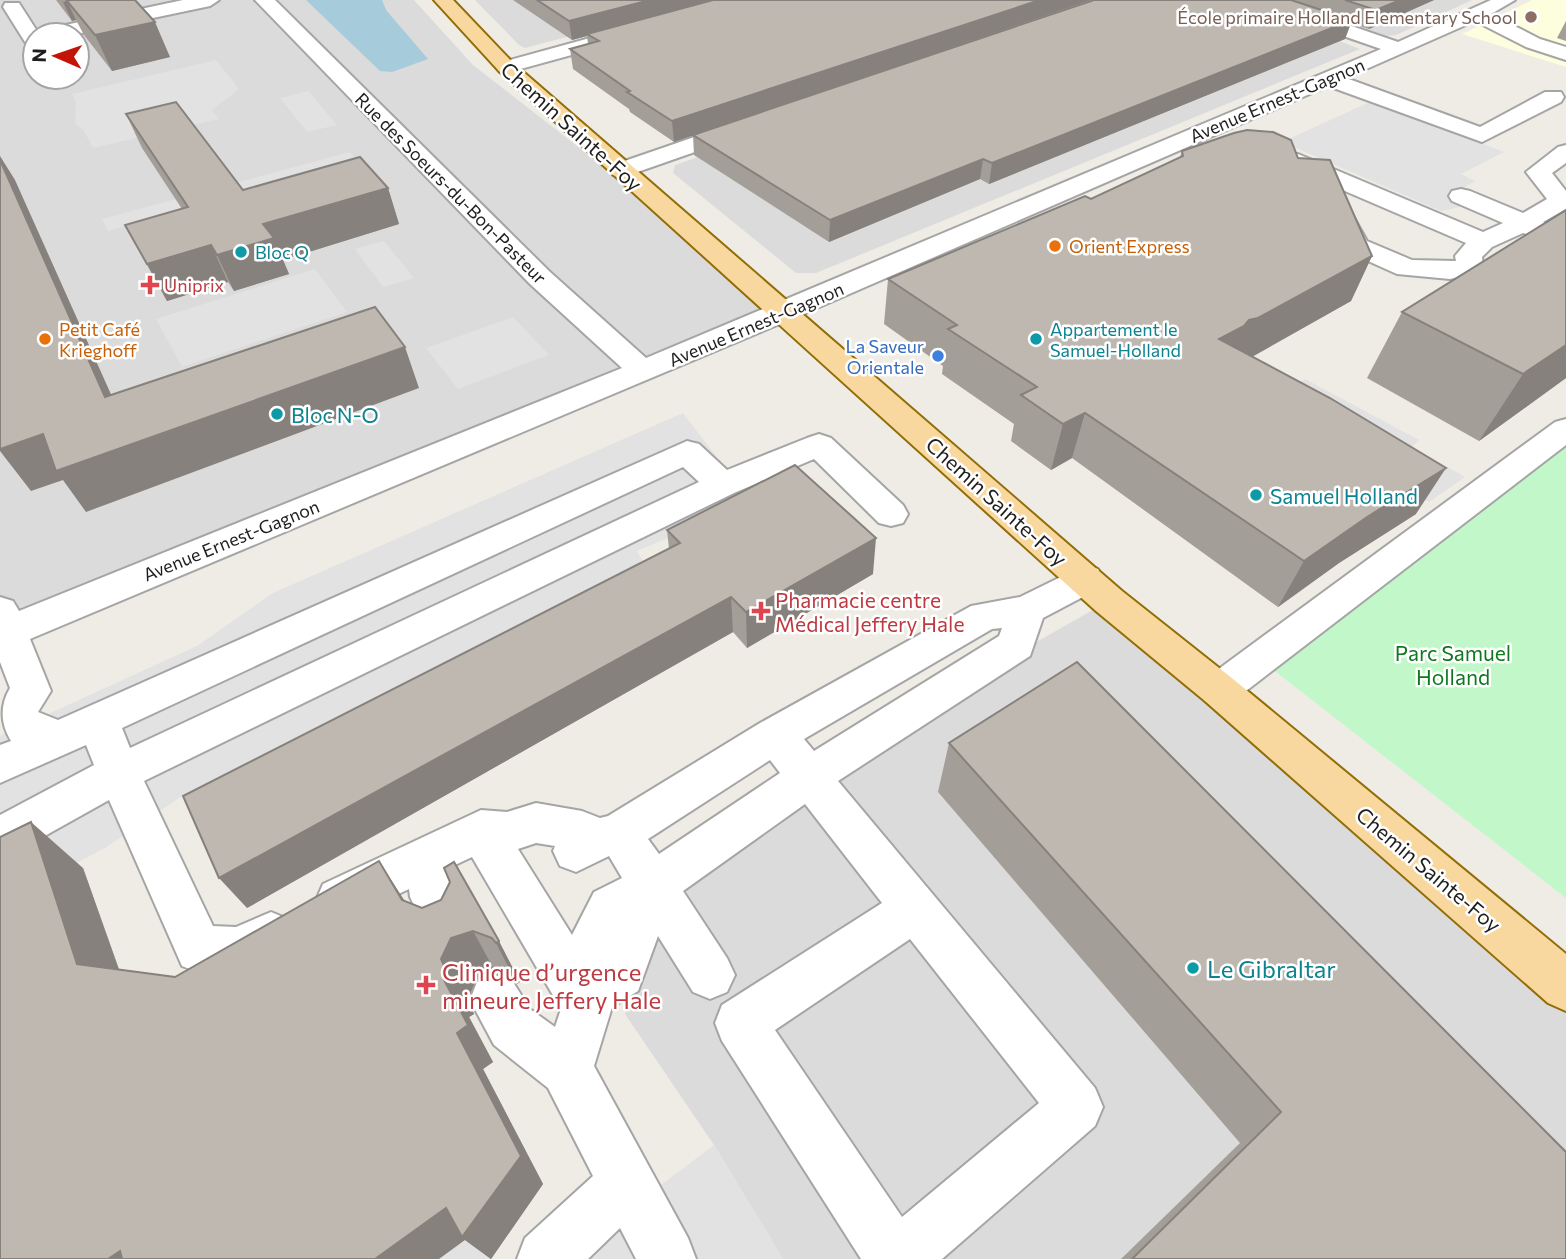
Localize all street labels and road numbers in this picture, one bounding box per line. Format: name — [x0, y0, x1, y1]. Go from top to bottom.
street label: Avenue Ernest-Gagnon — [1186, 53, 1368, 147]
street label: Chemin Sainte-Foy — [496, 56, 648, 196]
street label: Rue des Soeurs-du-Bon-Pasteur — [351, 88, 551, 288]
street label: Avenue Ernest-Gagnon — [665, 277, 847, 371]
street label: Chemin Sainte-Foy — [921, 431, 1073, 571]
street label: Avenue Ernest-Gagnon — [140, 495, 322, 585]
street label: Chemin Sainte-Foy — [1352, 801, 1506, 937]

